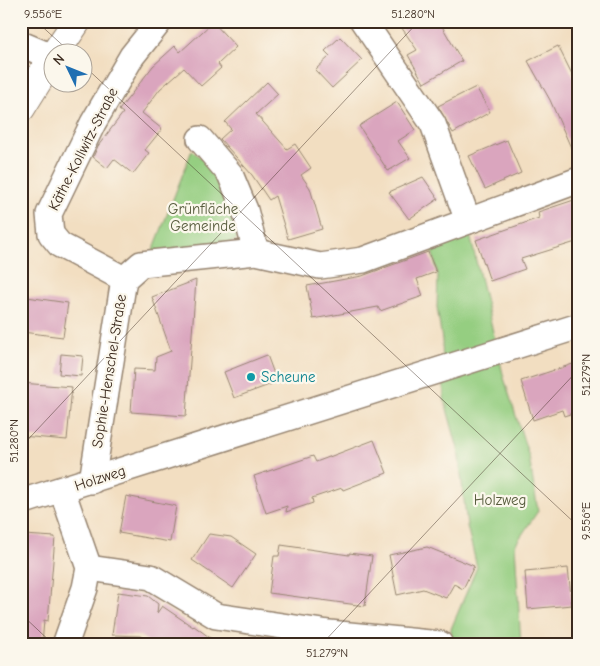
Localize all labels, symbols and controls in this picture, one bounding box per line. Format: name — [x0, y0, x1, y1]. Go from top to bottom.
text: 9.556°E — [24, 7, 62, 21]
text: 51.280°N — [391, 7, 435, 21]
north arrow — [42, 42, 92, 92]
text: N — [50, 50, 68, 69]
street label: Käthe-Kollwitz-Straße — [44, 84, 122, 213]
park label: Grünfläche Gemeinde — [168, 200, 239, 235]
street label: Sophie-Henschel-Straße — [88, 292, 130, 449]
text: 51.279°N — [579, 354, 593, 396]
place label: Scheune — [261, 368, 316, 386]
marker: Scheune — [245, 371, 257, 383]
text: 51.280°N — [7, 419, 21, 463]
street label: Holzweg — [72, 461, 128, 495]
park label: Holzweg — [474, 491, 526, 509]
text: 9.556°E — [579, 502, 593, 540]
text: 51.279°N — [306, 646, 348, 660]

